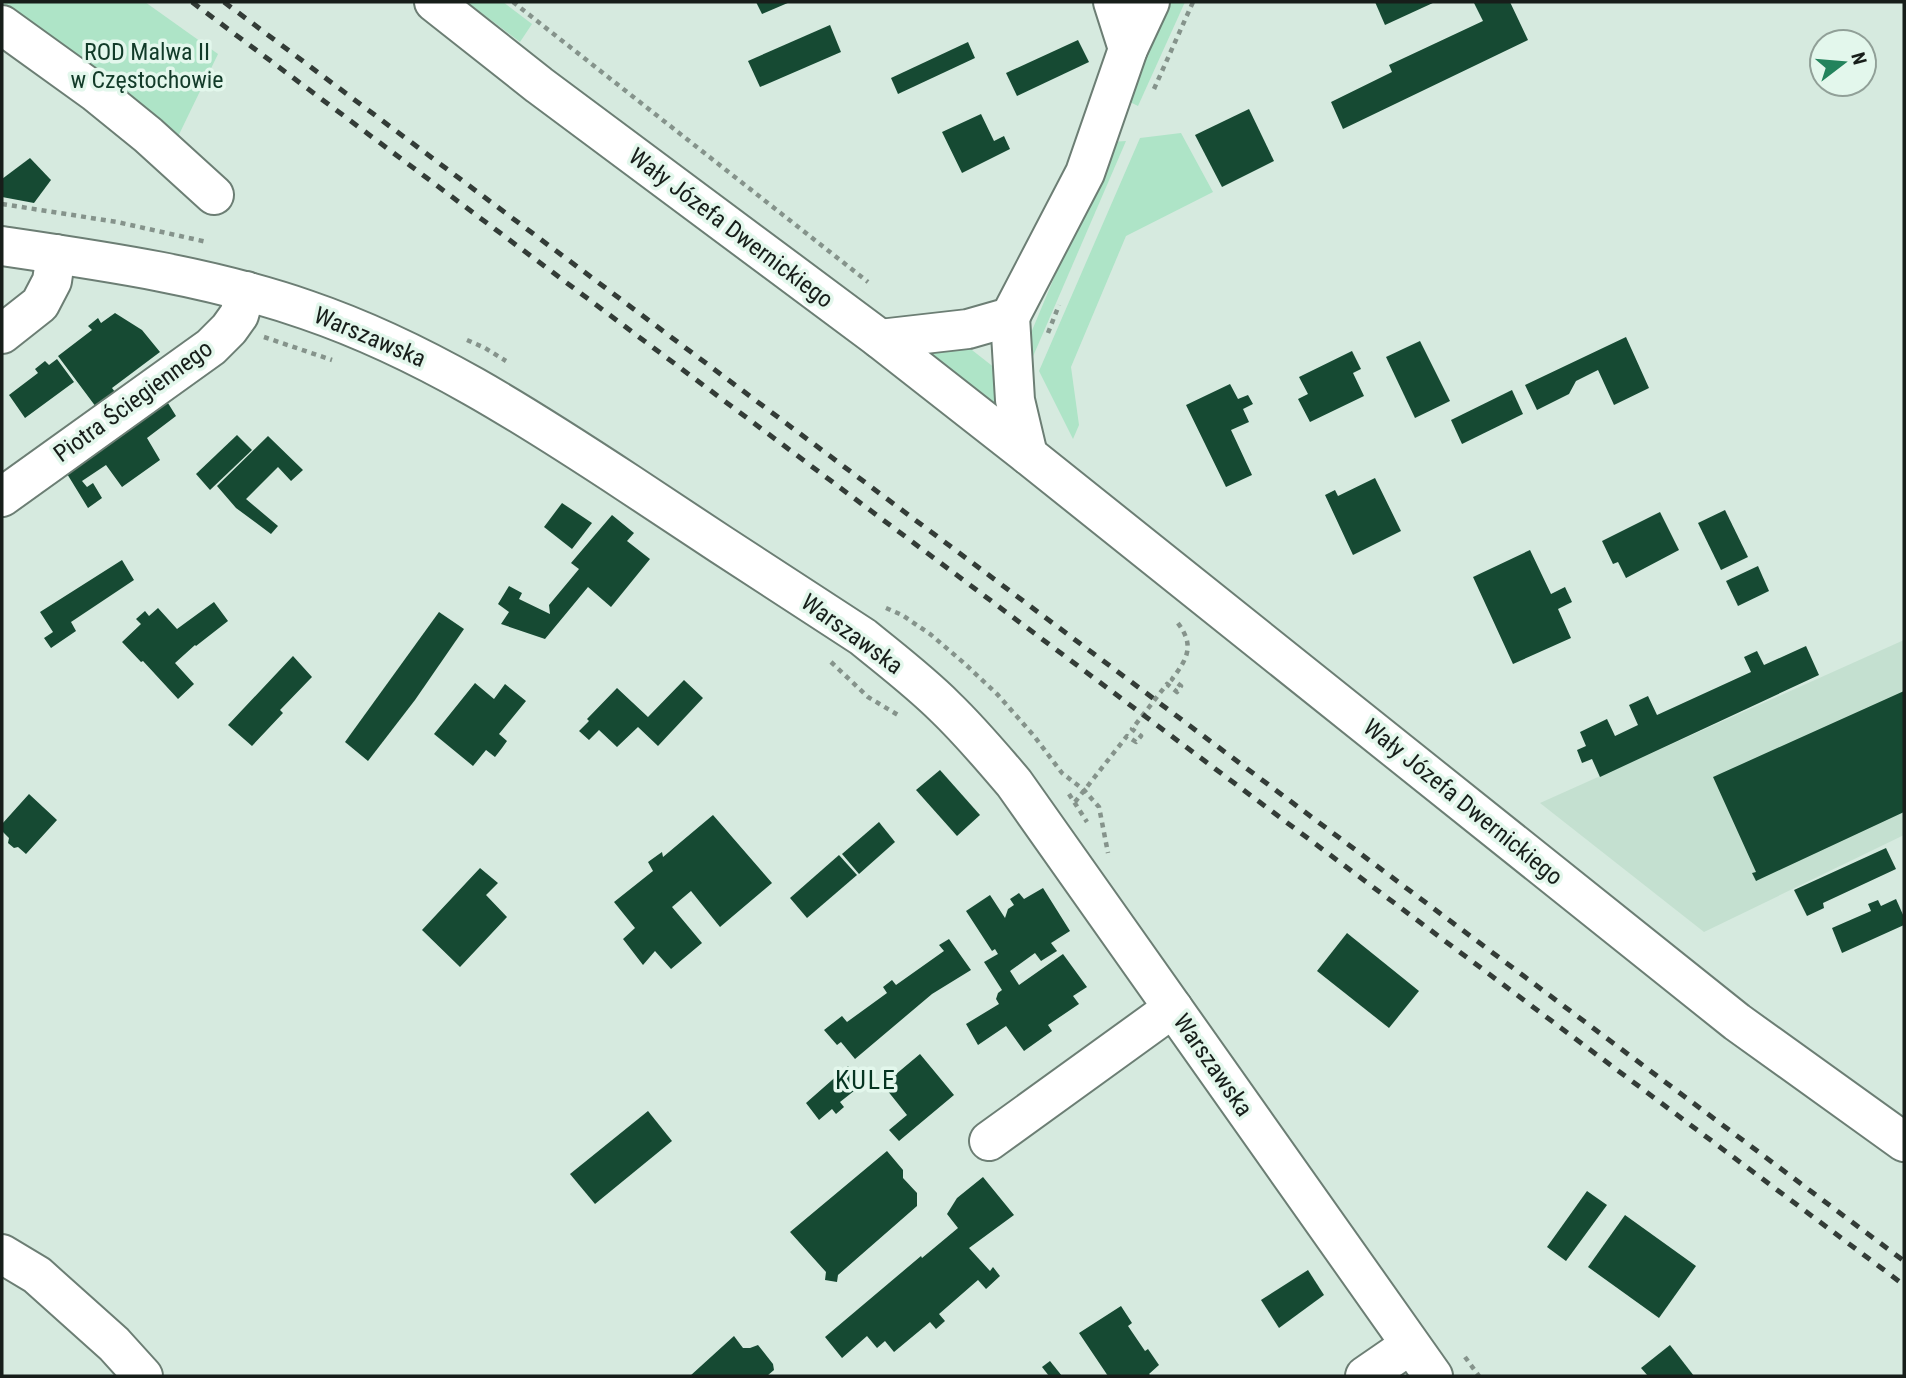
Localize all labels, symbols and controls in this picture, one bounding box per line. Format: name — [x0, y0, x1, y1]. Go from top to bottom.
north arrow — [1808, 28, 1878, 98]
park label: ROD Malwa II w Częstochowie — [70, 38, 224, 94]
text: N — [1846, 50, 1872, 67]
street label: Wały Józefa Dwernickiego — [624, 142, 838, 314]
street label: Warszawska — [310, 301, 430, 373]
street label: Piotra Ściegiennego — [48, 334, 218, 468]
street label: Warszawska — [796, 588, 908, 680]
street label: Wały Józefa Dwernickiego — [1358, 713, 1568, 891]
street label: Warszawska — [1168, 1008, 1258, 1122]
district label: KULE — [835, 1065, 897, 1095]

